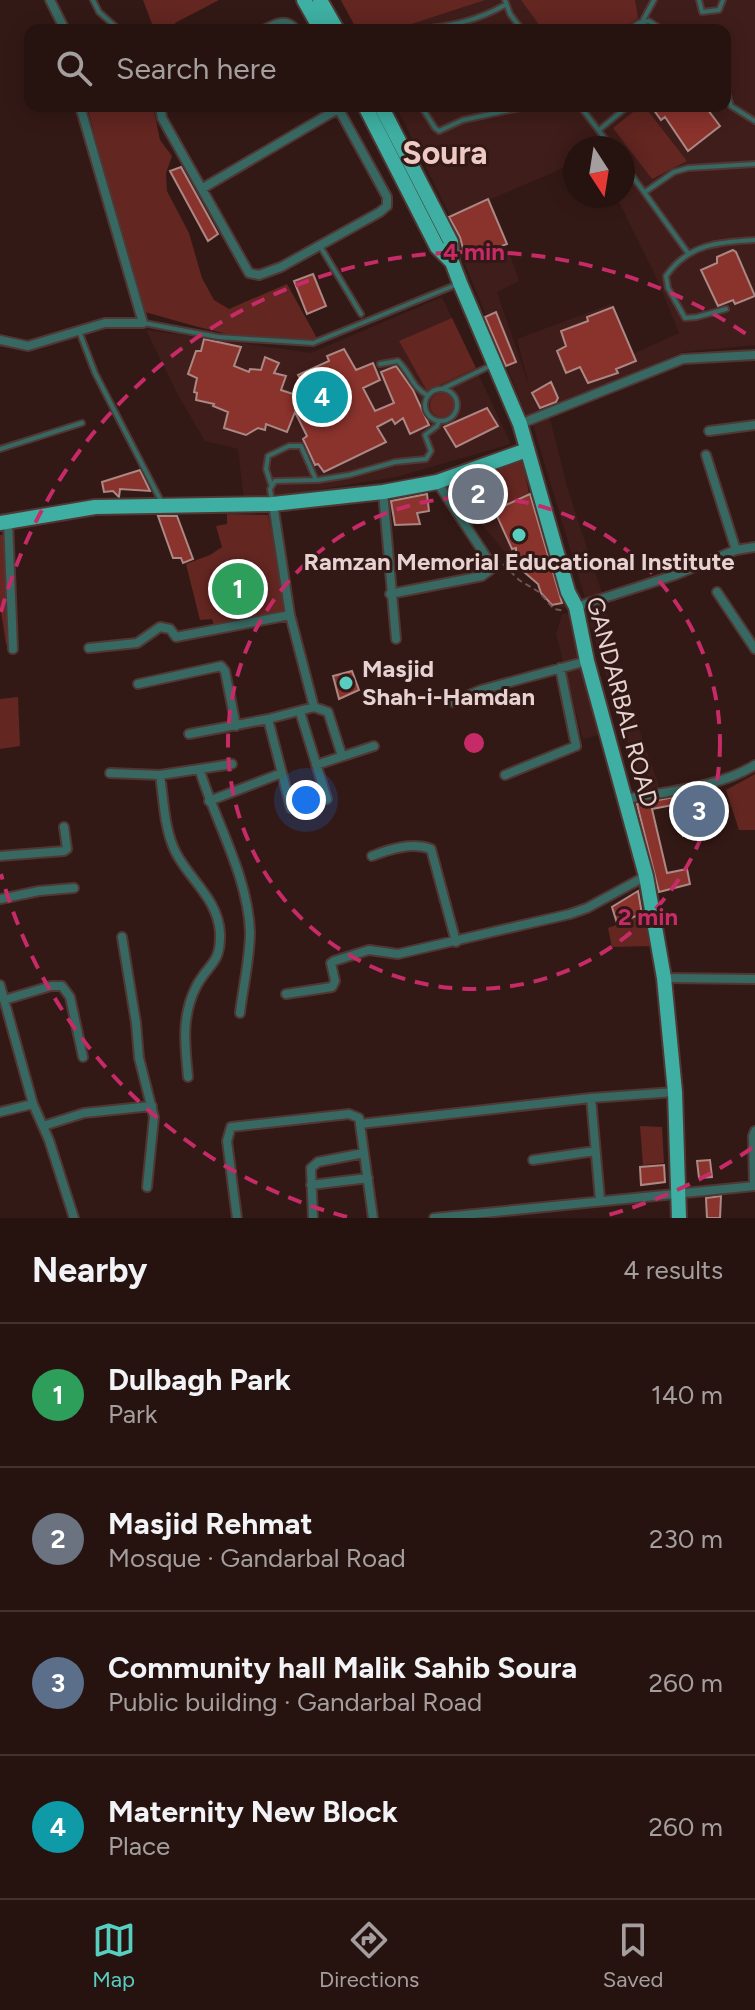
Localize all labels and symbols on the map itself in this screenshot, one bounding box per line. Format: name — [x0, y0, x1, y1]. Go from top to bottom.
district label: Soura — [402, 134, 488, 172]
north arrow — [563, 136, 635, 208]
text: 4 min — [443, 237, 505, 266]
pin: 4 — [296, 367, 348, 427]
pin: 2 — [452, 464, 504, 524]
marker: Ramzan Memorial Educational Institute — [510, 526, 528, 544]
place label: Ramzan Memorial Educational Institute — [304, 547, 734, 576]
pin: 1 — [212, 559, 264, 619]
street label: GANDARBAL ROAD — [580, 594, 664, 810]
place label: Masjid Shah-i-Hamdan — [362, 654, 535, 711]
marker: Masjid Shah-i-Hamdan — [337, 674, 355, 692]
centre of rings — [460, 729, 488, 757]
your location — [286, 780, 326, 820]
pin: 3 — [673, 781, 725, 841]
text: 2 min — [618, 902, 678, 931]

